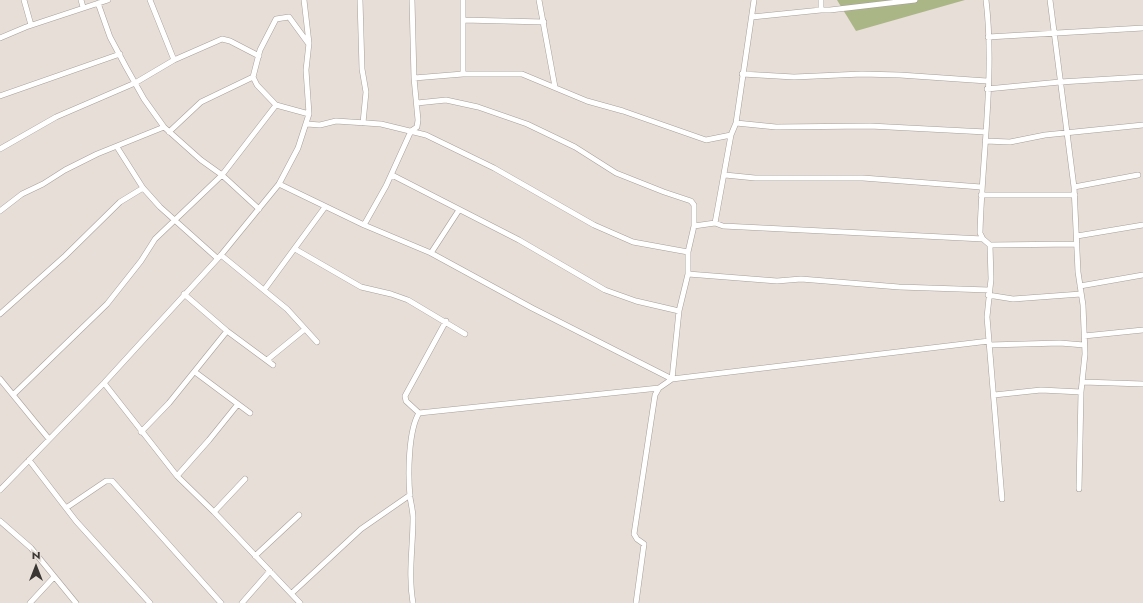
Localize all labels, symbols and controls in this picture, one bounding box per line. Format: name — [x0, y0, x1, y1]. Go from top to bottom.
north arrow — [16, 547, 56, 587]
text: N — [32, 547, 40, 563]

